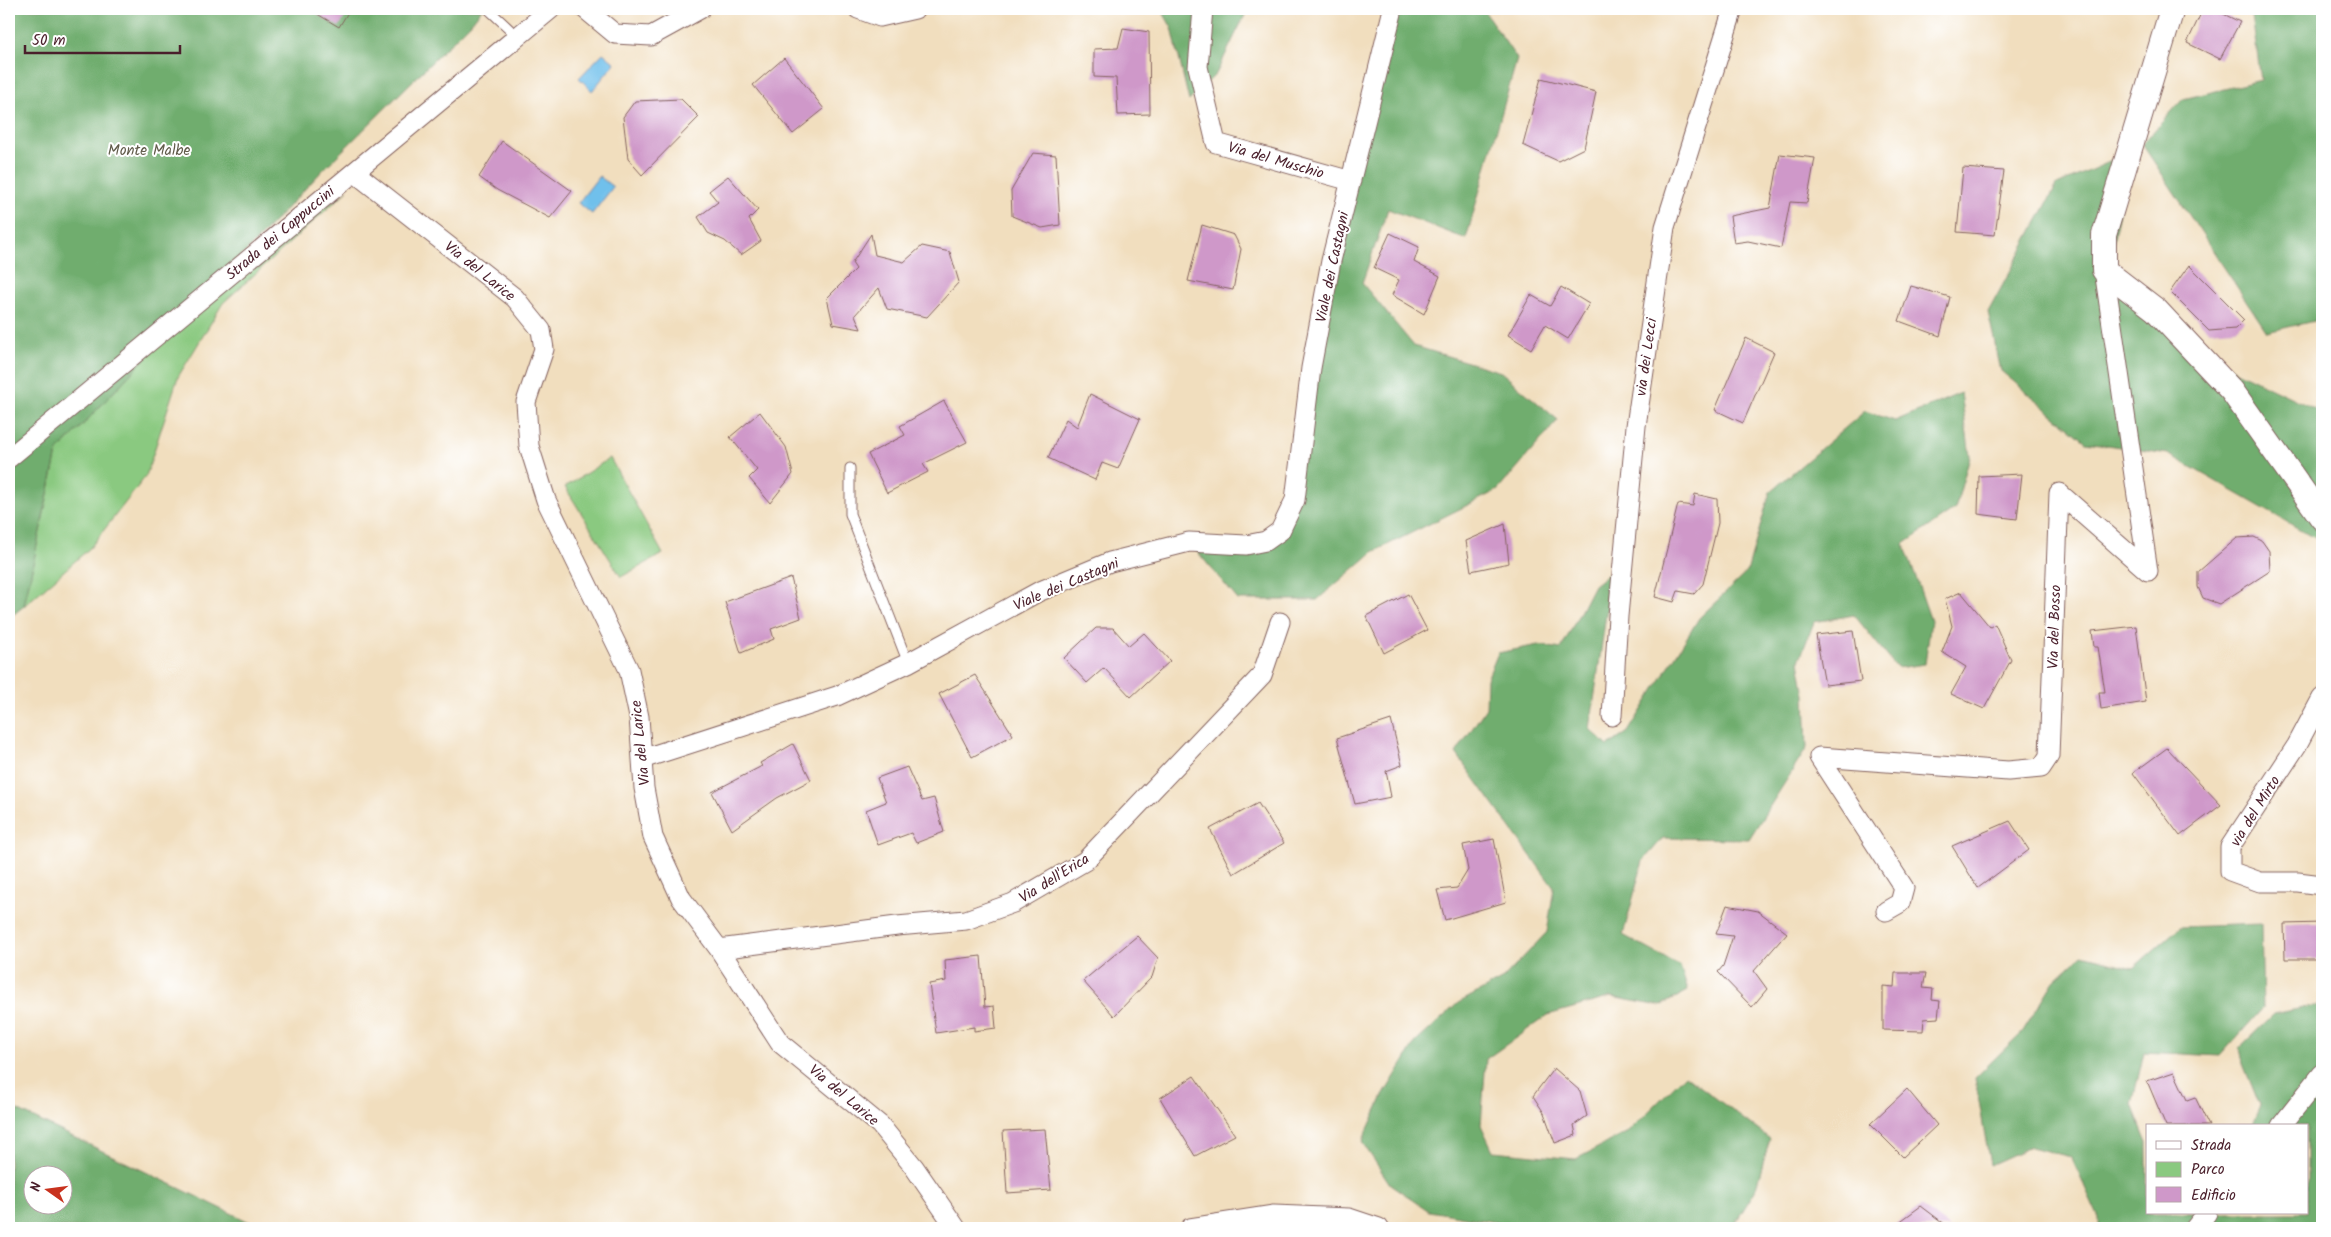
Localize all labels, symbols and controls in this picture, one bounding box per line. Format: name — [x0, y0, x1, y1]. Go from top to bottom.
scale bar — [25, 22, 180, 54]
text: 50 m — [32, 29, 66, 53]
street label: Via del Muschio — [1225, 136, 1327, 186]
park label: Monte Malbe — [108, 139, 190, 163]
street label: Strada dei Cappuccini — [221, 180, 342, 287]
street label: Viale dei Castagni — [1310, 208, 1357, 325]
street label: Via del Larice — [439, 235, 520, 308]
street label: via dei Lecci — [1630, 315, 1665, 398]
street label: Viale dei Castagni — [1010, 551, 1124, 618]
street label: Via del Bosso — [2042, 584, 2068, 670]
street label: Via del Larice — [625, 699, 657, 787]
street label: via del Mirto — [2225, 771, 2287, 852]
street label: Via dell'Erica — [1015, 848, 1095, 910]
street label: Via del Larice — [803, 1059, 884, 1133]
legend — [2146, 1124, 2308, 1214]
text: Strada — [2191, 1134, 2231, 1158]
text: Parco — [2191, 1158, 2225, 1182]
north arrow — [22, 1164, 72, 1214]
text: N — [25, 1180, 48, 1194]
text: Edificio — [2191, 1184, 2236, 1208]

